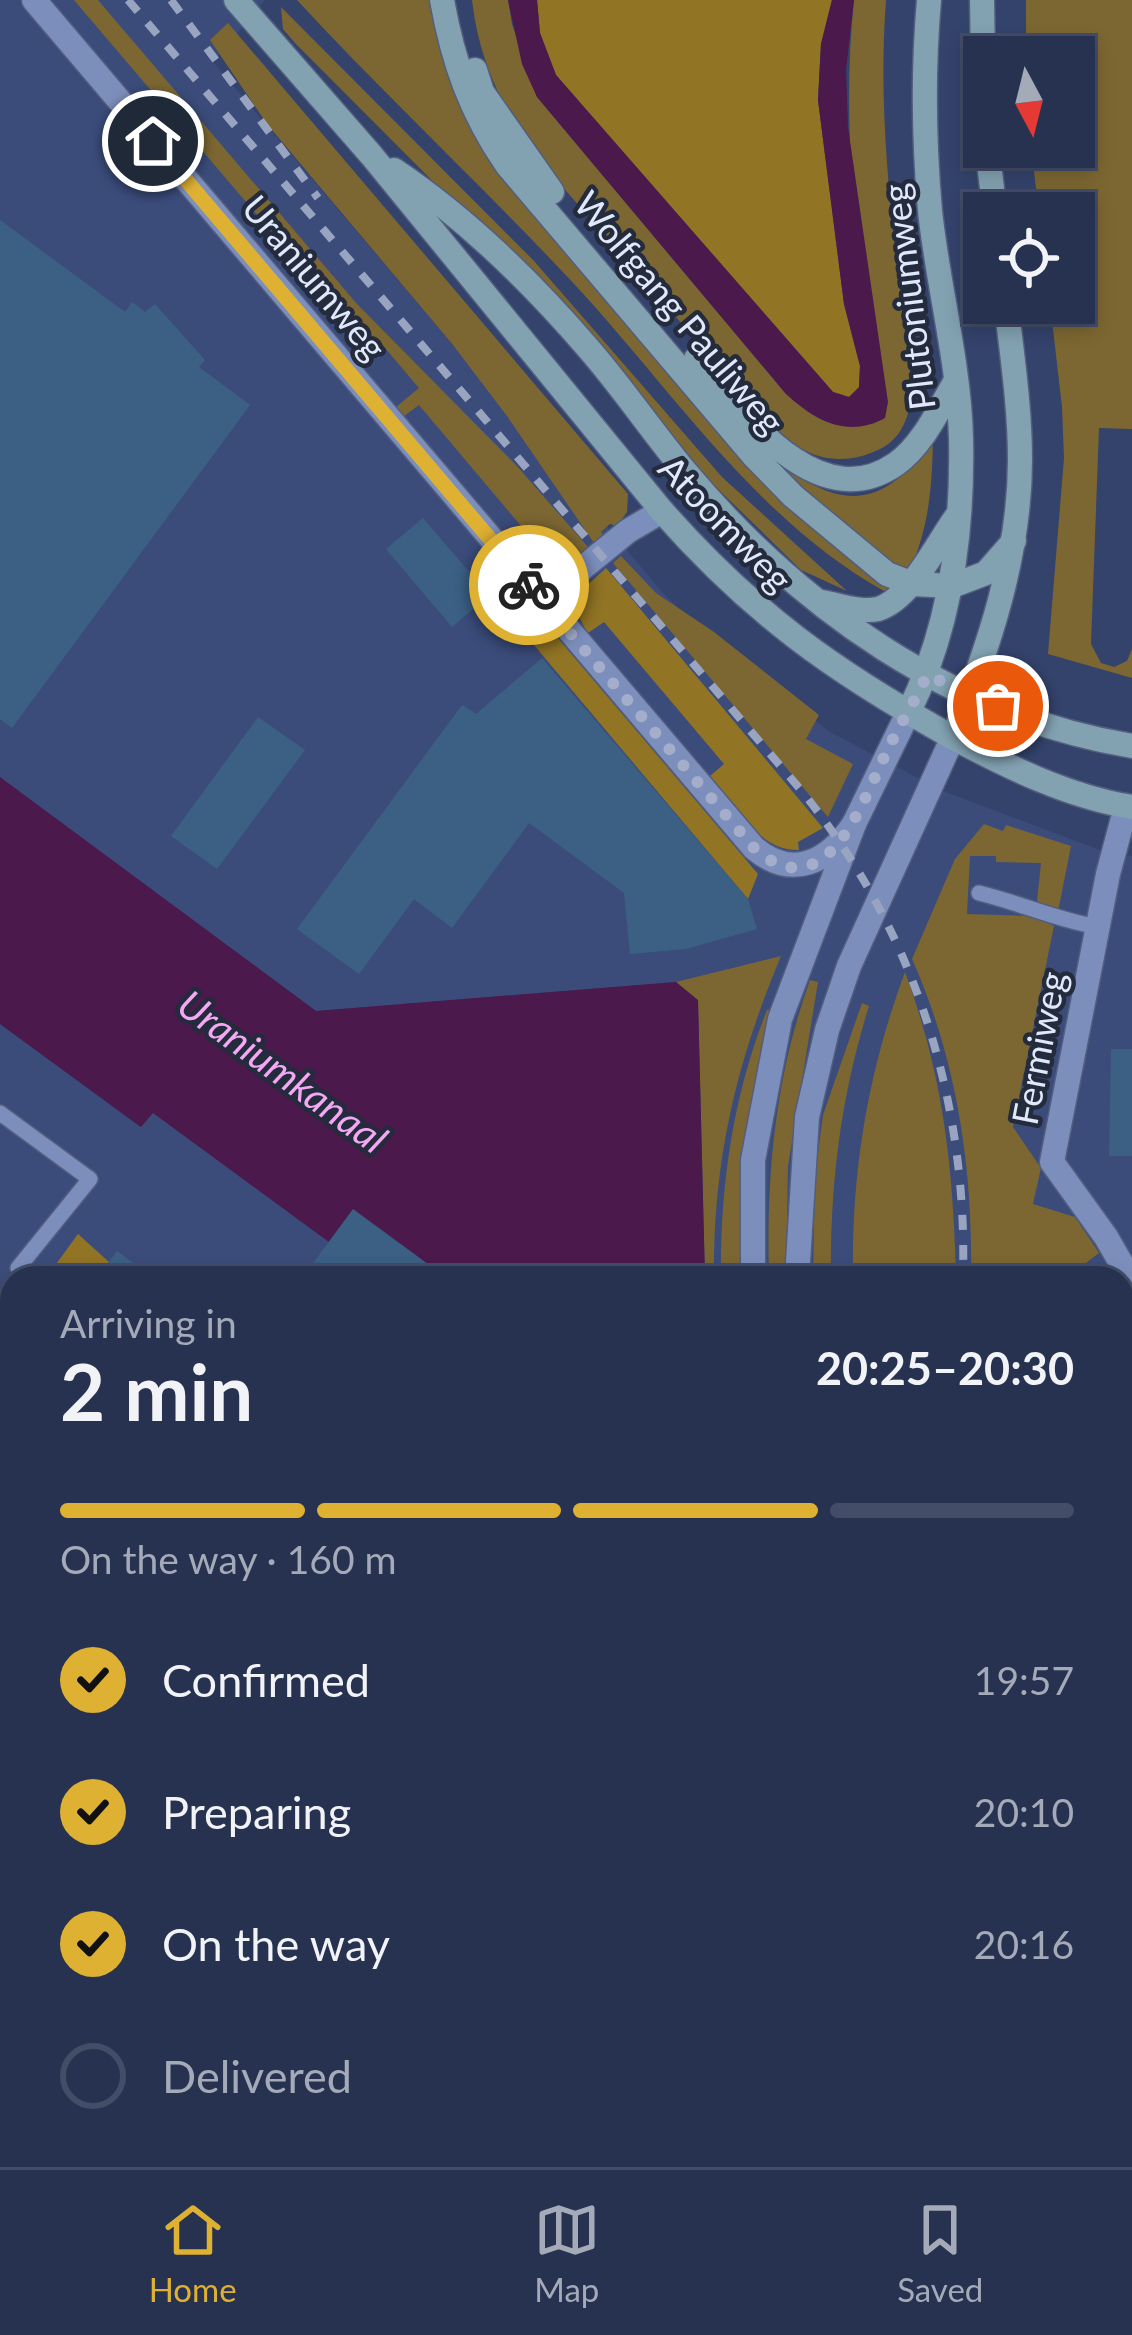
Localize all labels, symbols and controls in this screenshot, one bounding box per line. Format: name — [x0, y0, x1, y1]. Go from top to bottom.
north arrow — [963, 36, 1095, 168]
map controls — [963, 36, 1095, 324]
pin — [102, 90, 204, 192]
icon: home — [120, 108, 186, 174]
street label: Plutoniumweg — [872, 181, 944, 413]
street label: Wolfgang Pauliweg — [566, 182, 794, 442]
street label: Uraniumweg — [234, 186, 396, 368]
button: locate — [963, 192, 1095, 324]
street label: Atoomweg — [650, 446, 802, 600]
courier — [469, 525, 589, 645]
icon: bike — [496, 552, 562, 618]
pin — [947, 655, 1049, 757]
icon: bag — [965, 673, 1031, 739]
street label: Fermiweg — [1002, 968, 1074, 1128]
water label: Uraniumkanaal — [170, 980, 396, 1162]
text: Arriving in — [60, 1300, 237, 1346]
text: 20:25–20:30 — [816, 1341, 1074, 1395]
text: 2 min — [60, 1344, 253, 1438]
text: On the way · 160 m — [60, 1536, 397, 1582]
icon: check — [60, 1647, 126, 1713]
text: Confirmed — [162, 1653, 370, 1707]
text: 19:57 — [974, 1657, 1074, 1703]
icon: check — [60, 1779, 126, 1845]
text: Preparing — [162, 1785, 351, 1839]
text: 20:10 — [974, 1789, 1074, 1835]
icon: check — [60, 1911, 126, 1977]
text: On the way — [162, 1917, 390, 1971]
text: 20:16 — [974, 1921, 1074, 1967]
text: Delivered — [162, 2049, 352, 2103]
tab: Home — [149, 2197, 237, 2309]
tab: Map — [534, 2197, 600, 2309]
tab: Saved — [897, 2197, 983, 2309]

